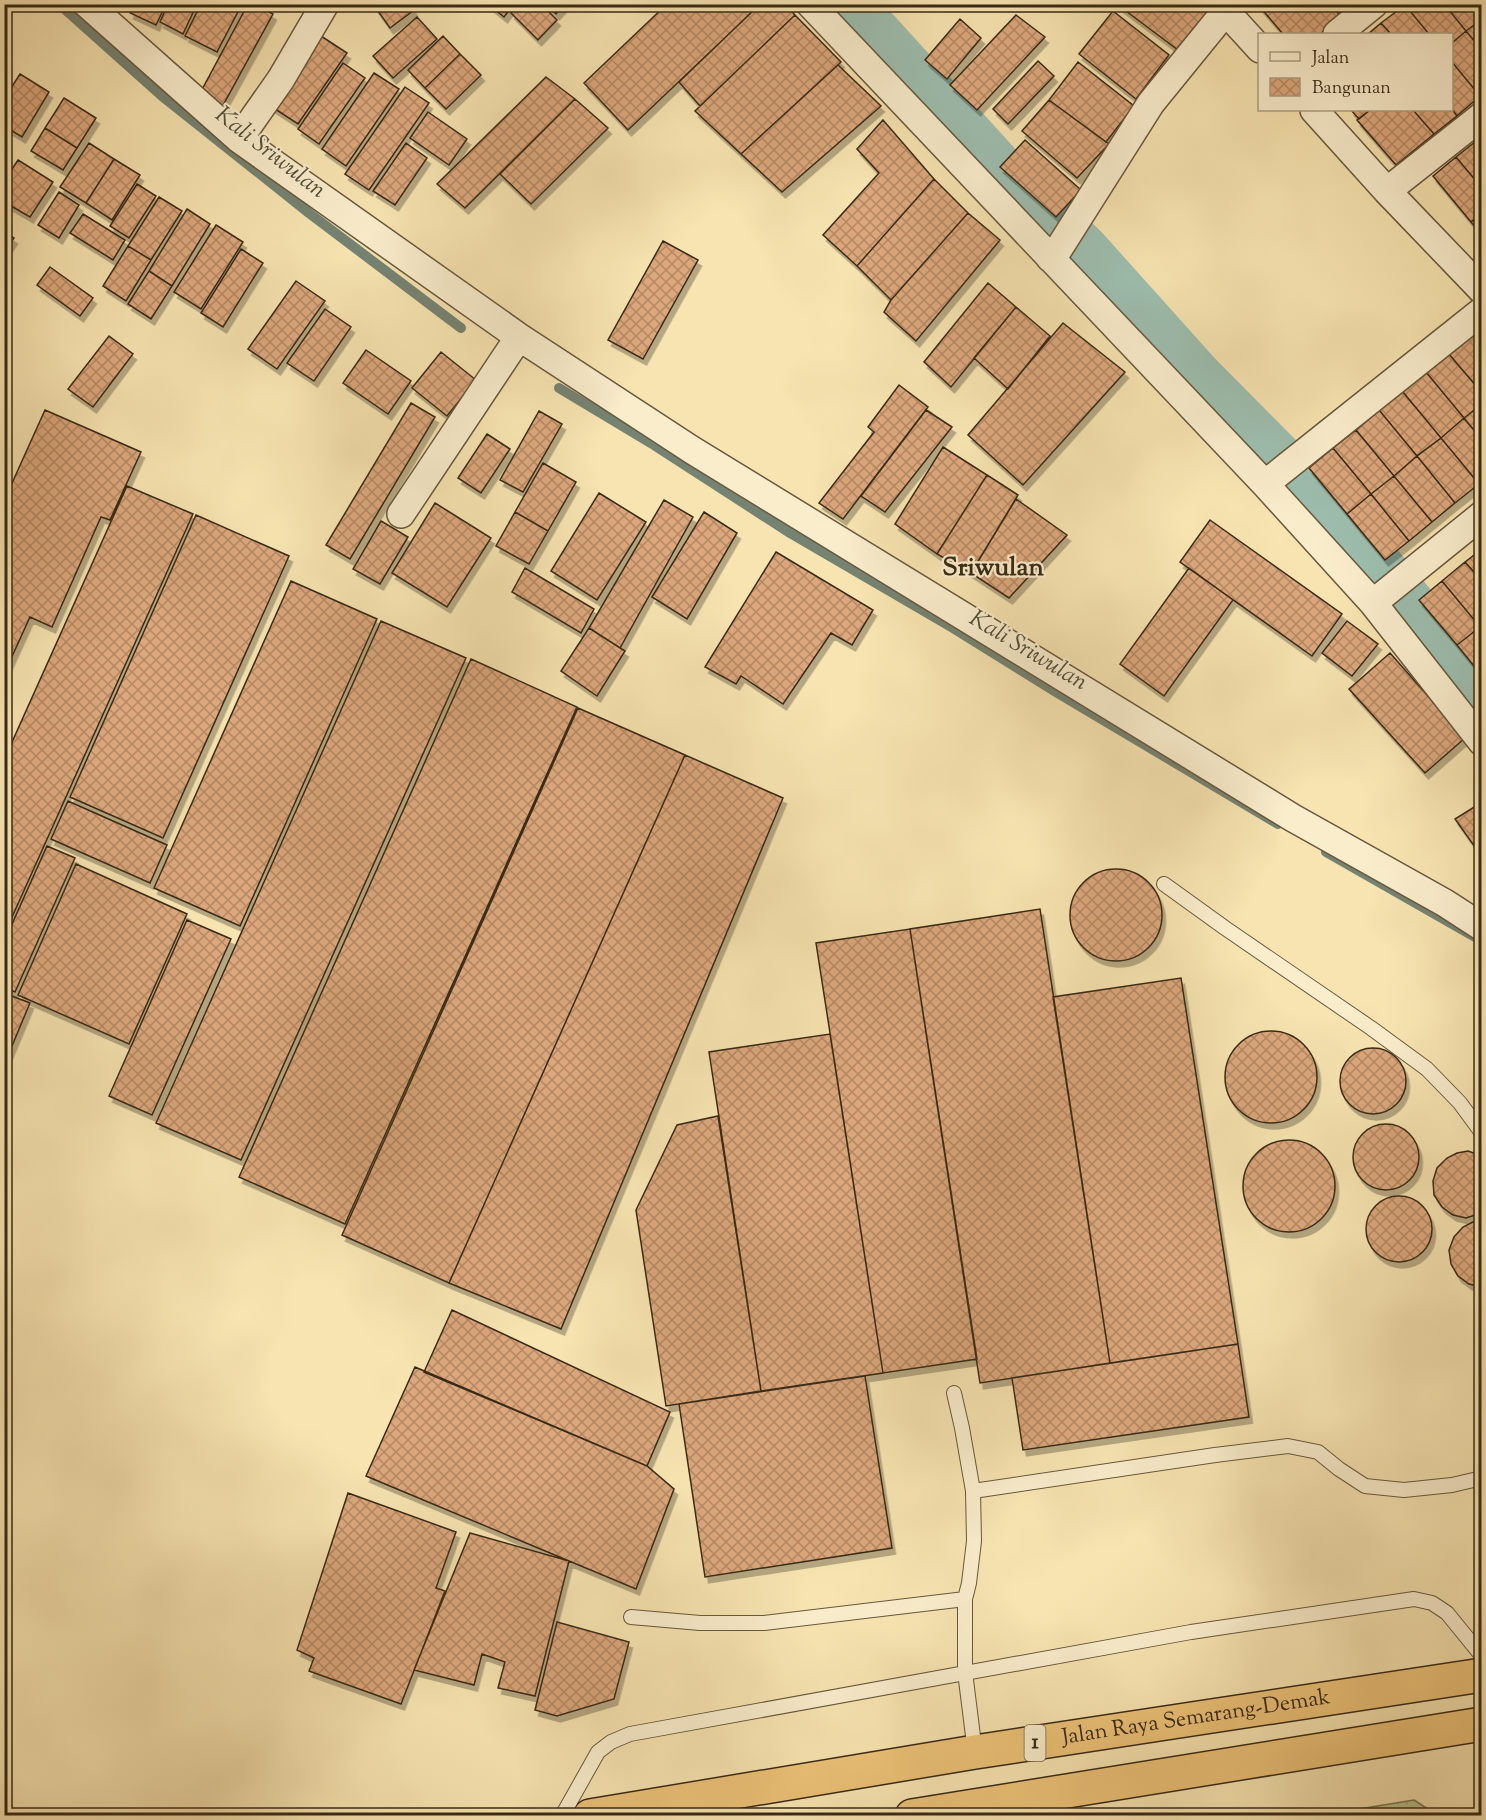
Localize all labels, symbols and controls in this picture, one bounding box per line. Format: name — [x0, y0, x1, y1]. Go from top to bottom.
legend — [1258, 33, 1453, 111]
text: Jalan — [1311, 46, 1350, 72]
text: Bangunan — [1312, 76, 1391, 102]
water label: Kali Sriwulan — [207, 99, 333, 207]
district label: Sriwulan — [942, 550, 1044, 587]
water label: Kali Sriwulan — [962, 602, 1094, 700]
street label: Jalan Raya Semarang-Demak — [1059, 1682, 1332, 1755]
road number: 1 — [1024, 1725, 1046, 1761]

